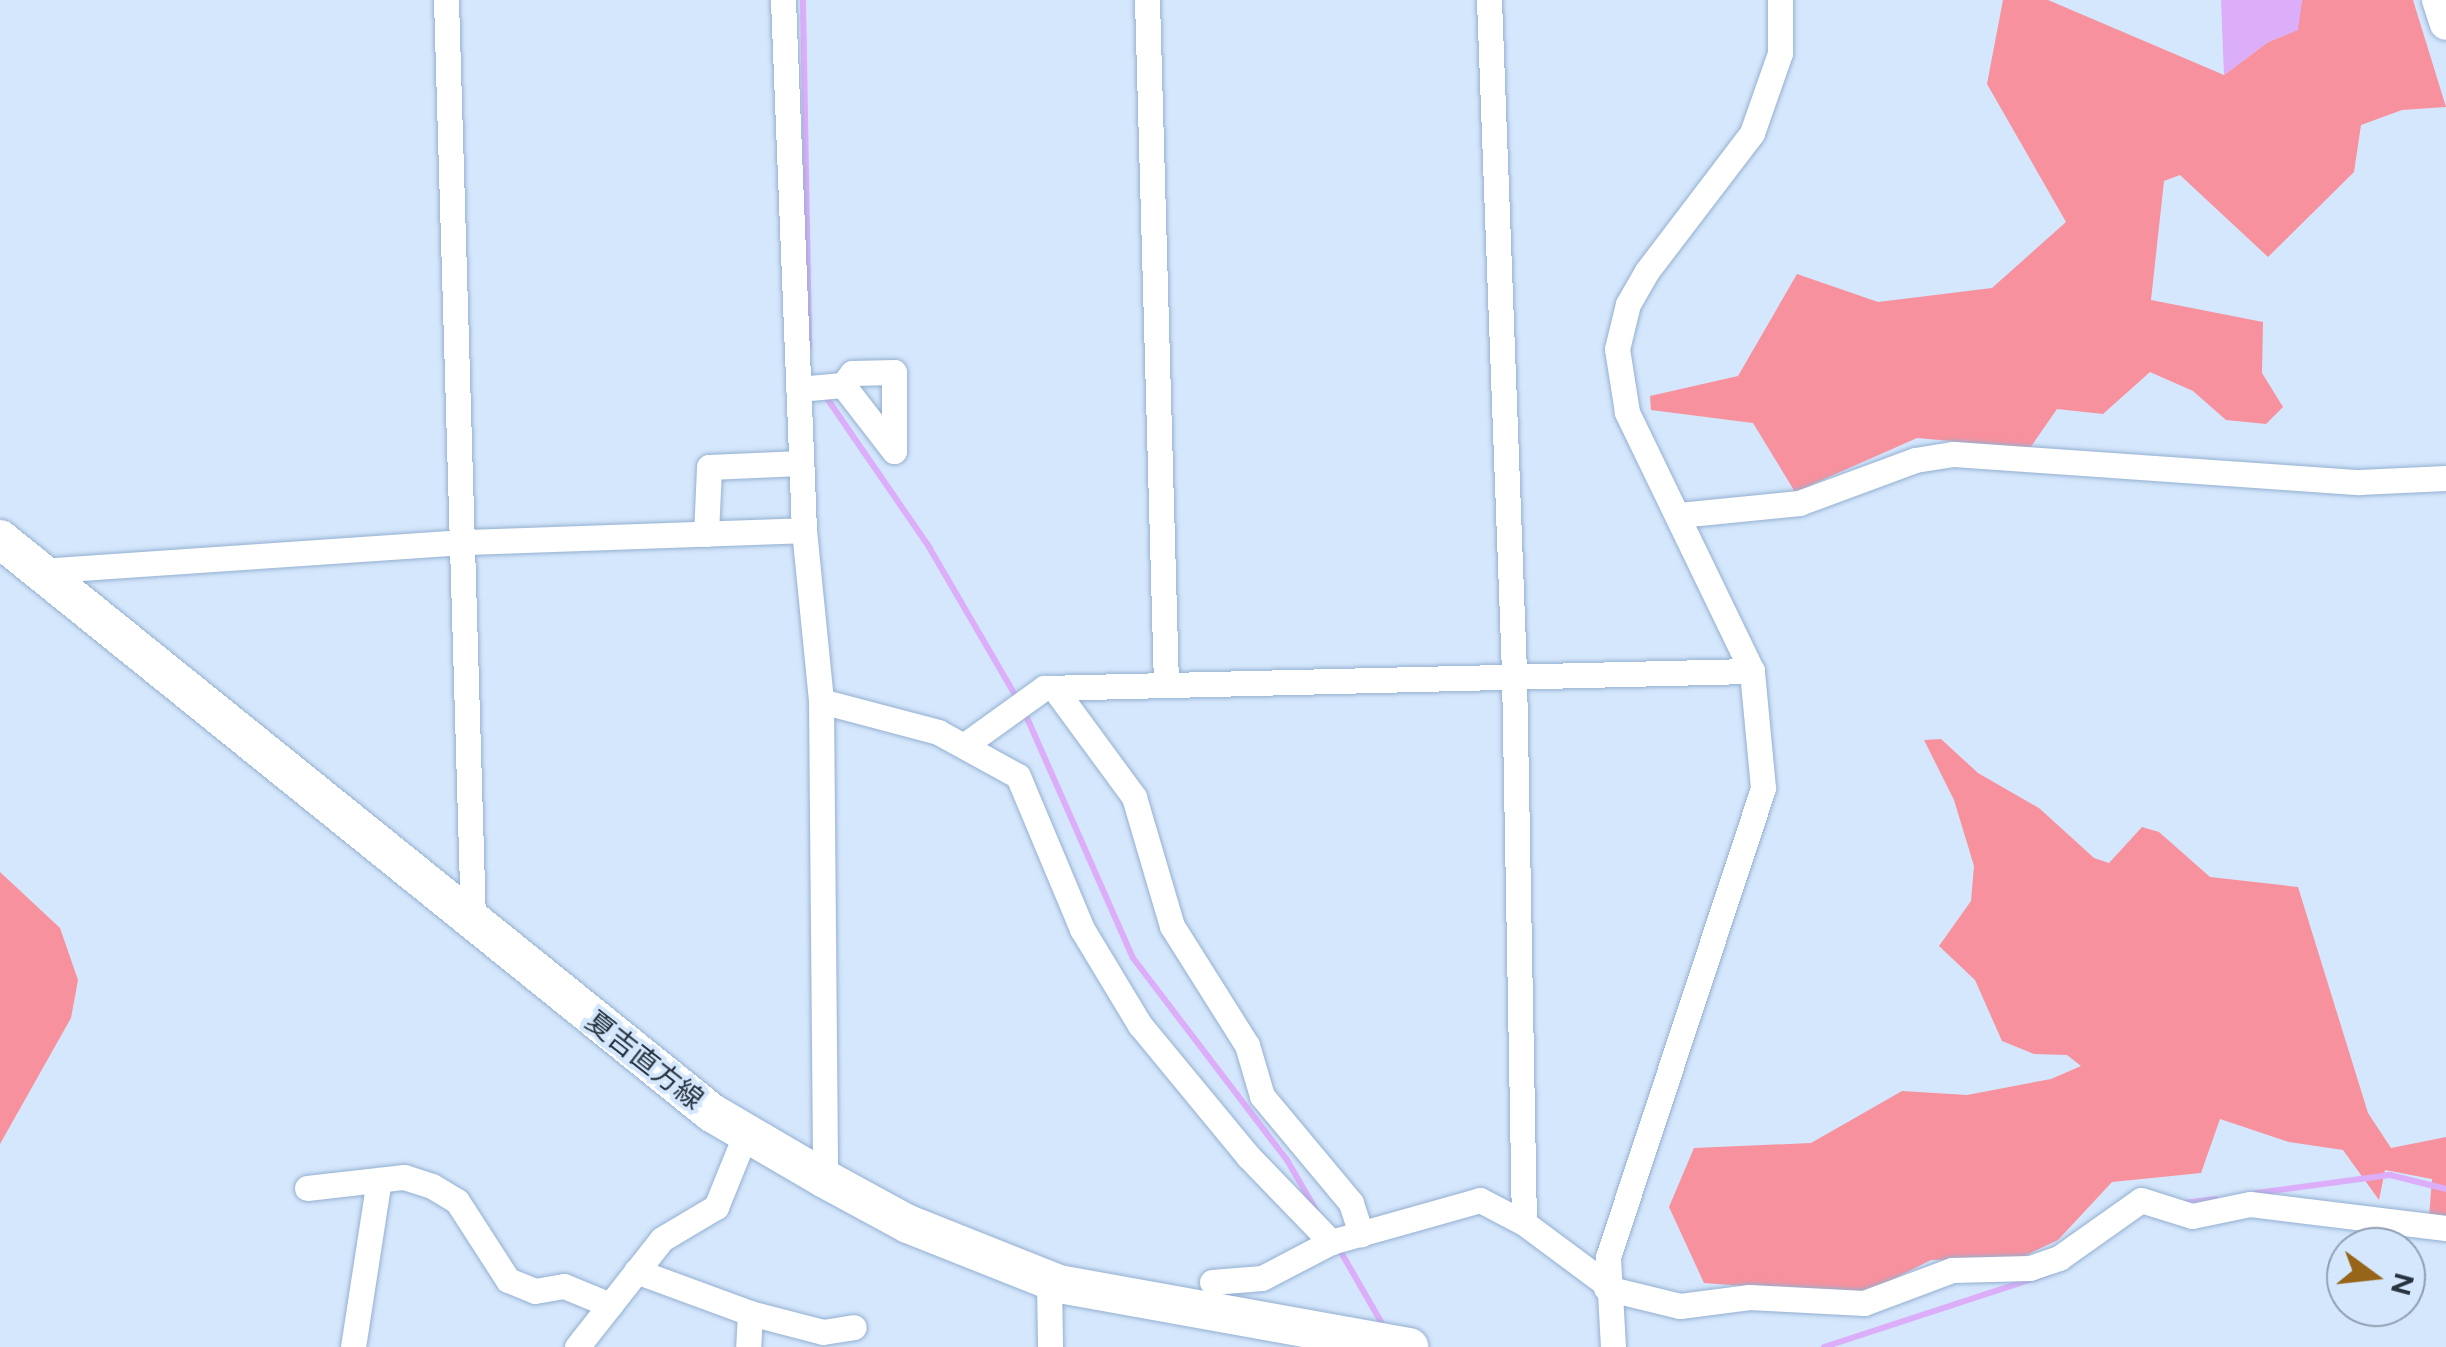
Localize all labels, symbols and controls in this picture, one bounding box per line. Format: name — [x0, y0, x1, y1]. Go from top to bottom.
street label: 夏吉直方線 — [579, 1004, 711, 1116]
north arrow — [2326, 1227, 2426, 1327]
text: N — [2384, 1269, 2422, 1299]

